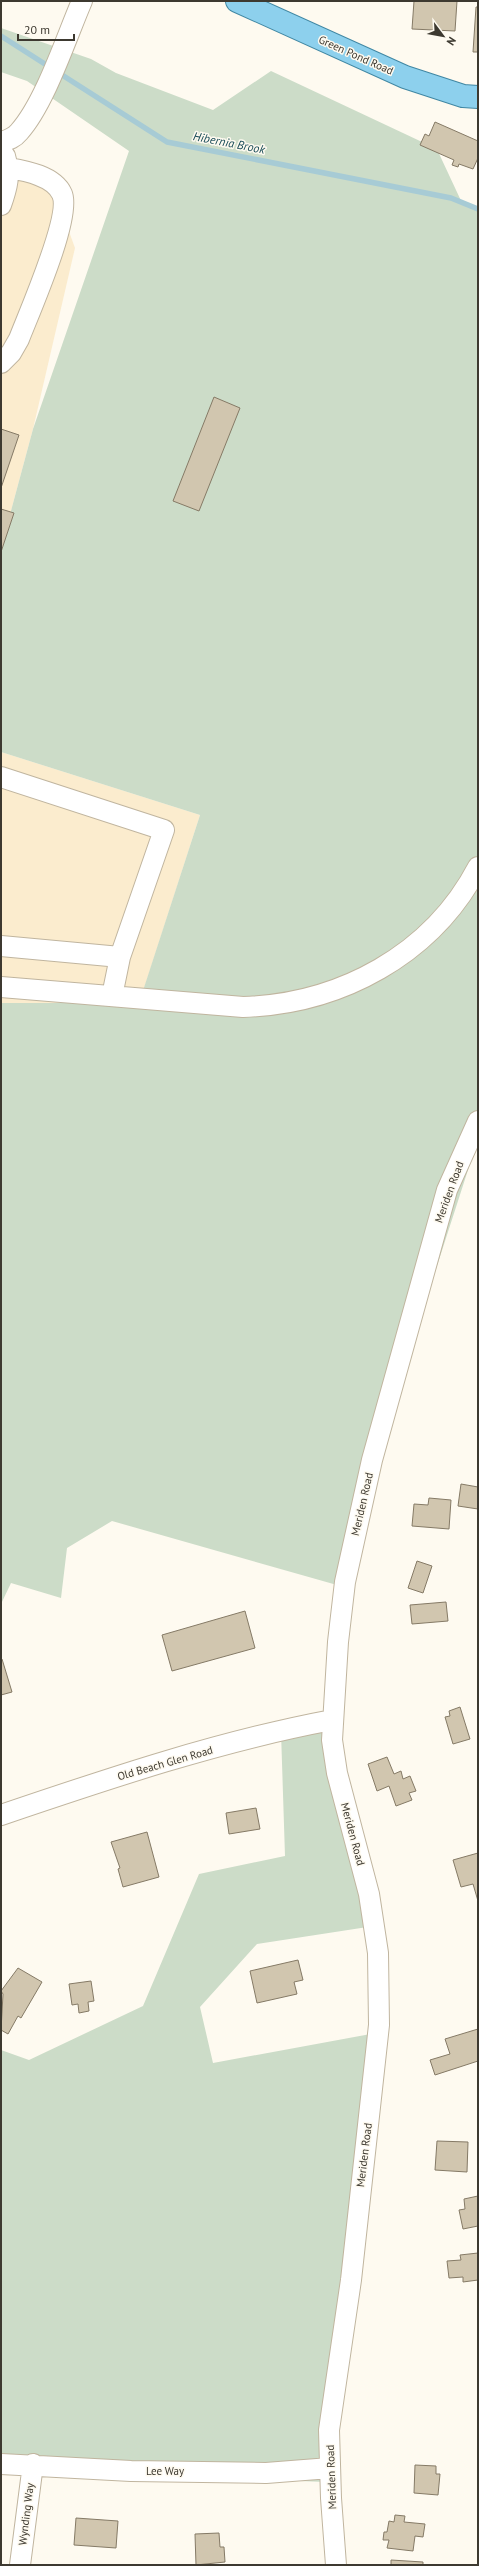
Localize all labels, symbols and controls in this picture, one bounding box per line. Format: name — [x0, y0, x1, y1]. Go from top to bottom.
scale bar — [18, 16, 74, 42]
north arrow — [423, 16, 463, 56]
text: 20 m — [24, 22, 50, 37]
street label: Green Pond Road — [316, 32, 396, 78]
text: N — [444, 35, 459, 48]
water label: Hibernia Brook — [192, 128, 267, 157]
street label: Meriden Road — [431, 1159, 467, 1225]
street label: Meriden Road — [348, 1471, 376, 1537]
street label: Old Beach Glen Road — [116, 1743, 214, 1783]
street label: Meriden Road — [338, 1801, 368, 1867]
street label: Meriden Road — [353, 2122, 375, 2188]
street label: Meriden Road — [323, 2444, 339, 2510]
street label: Lee Way — [146, 2464, 185, 2478]
street label: Wynding Way — [15, 2481, 37, 2546]

